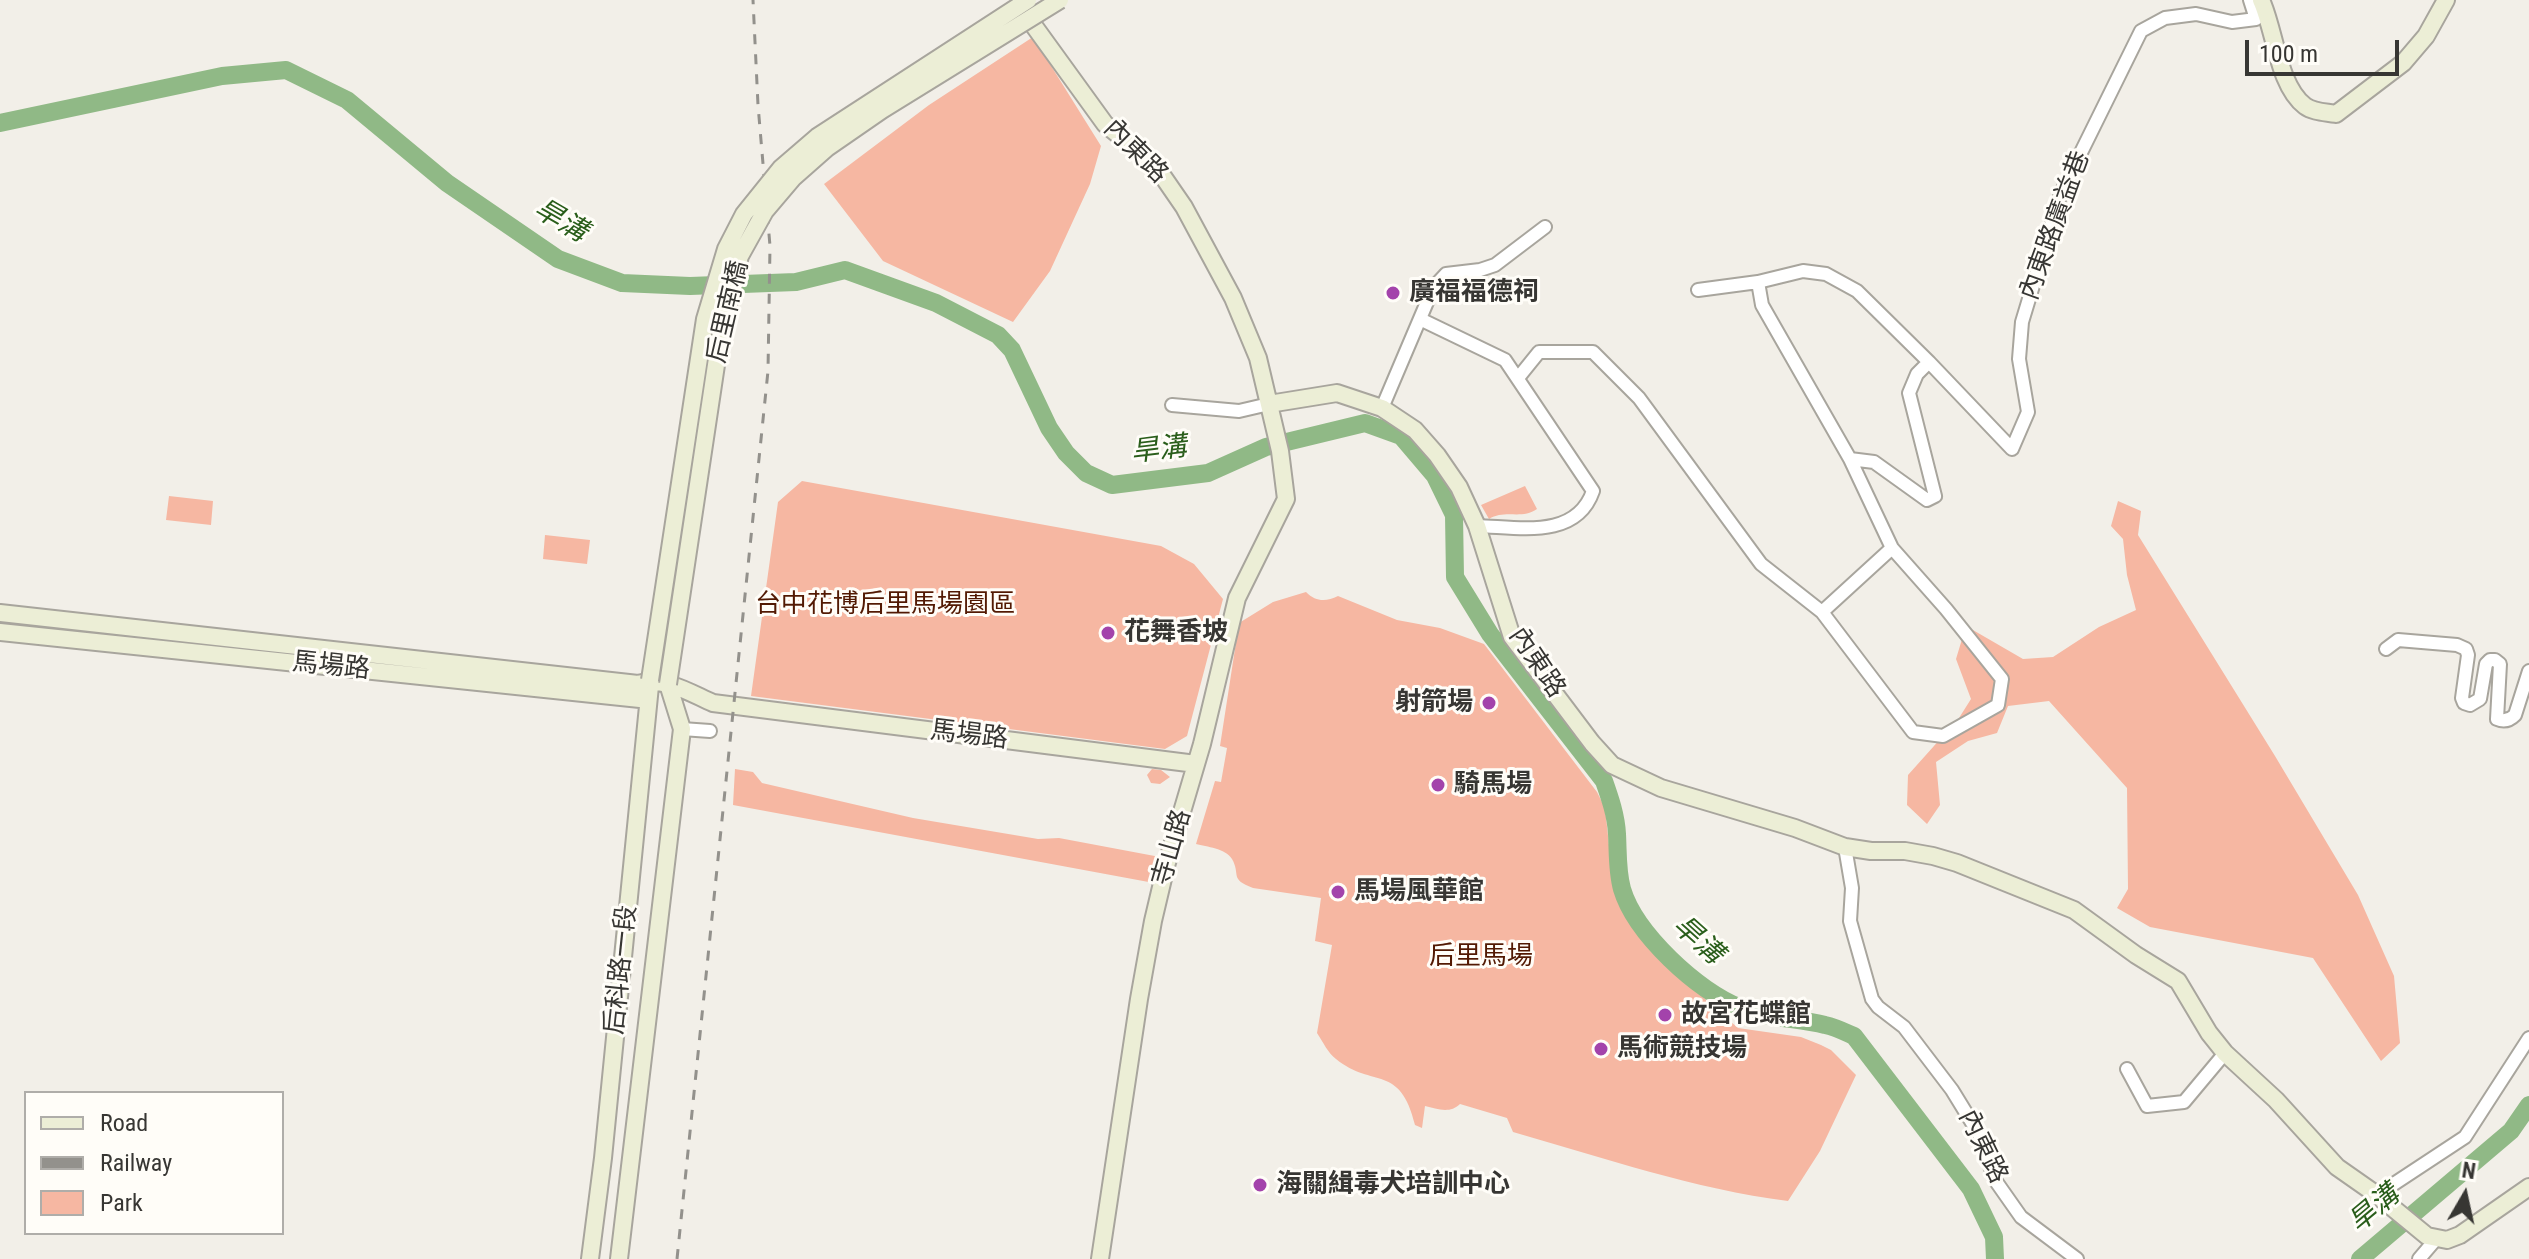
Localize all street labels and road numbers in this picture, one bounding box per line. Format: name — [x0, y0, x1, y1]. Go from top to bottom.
street label: 內東路 — [1096, 113, 1174, 191]
street label: 內東路廣益巷 — [2015, 147, 2097, 305]
street label: 后里南橋 — [702, 258, 756, 366]
street label: 內東路 — [1501, 622, 1571, 704]
street label: 馬場路 — [291, 647, 371, 687]
street label: 馬場路 — [928, 716, 1010, 756]
street label: 寺山路 — [1147, 806, 1199, 890]
street label: 后科路一段 — [600, 904, 644, 1036]
street label: 內東路 — [1951, 1105, 2013, 1189]

